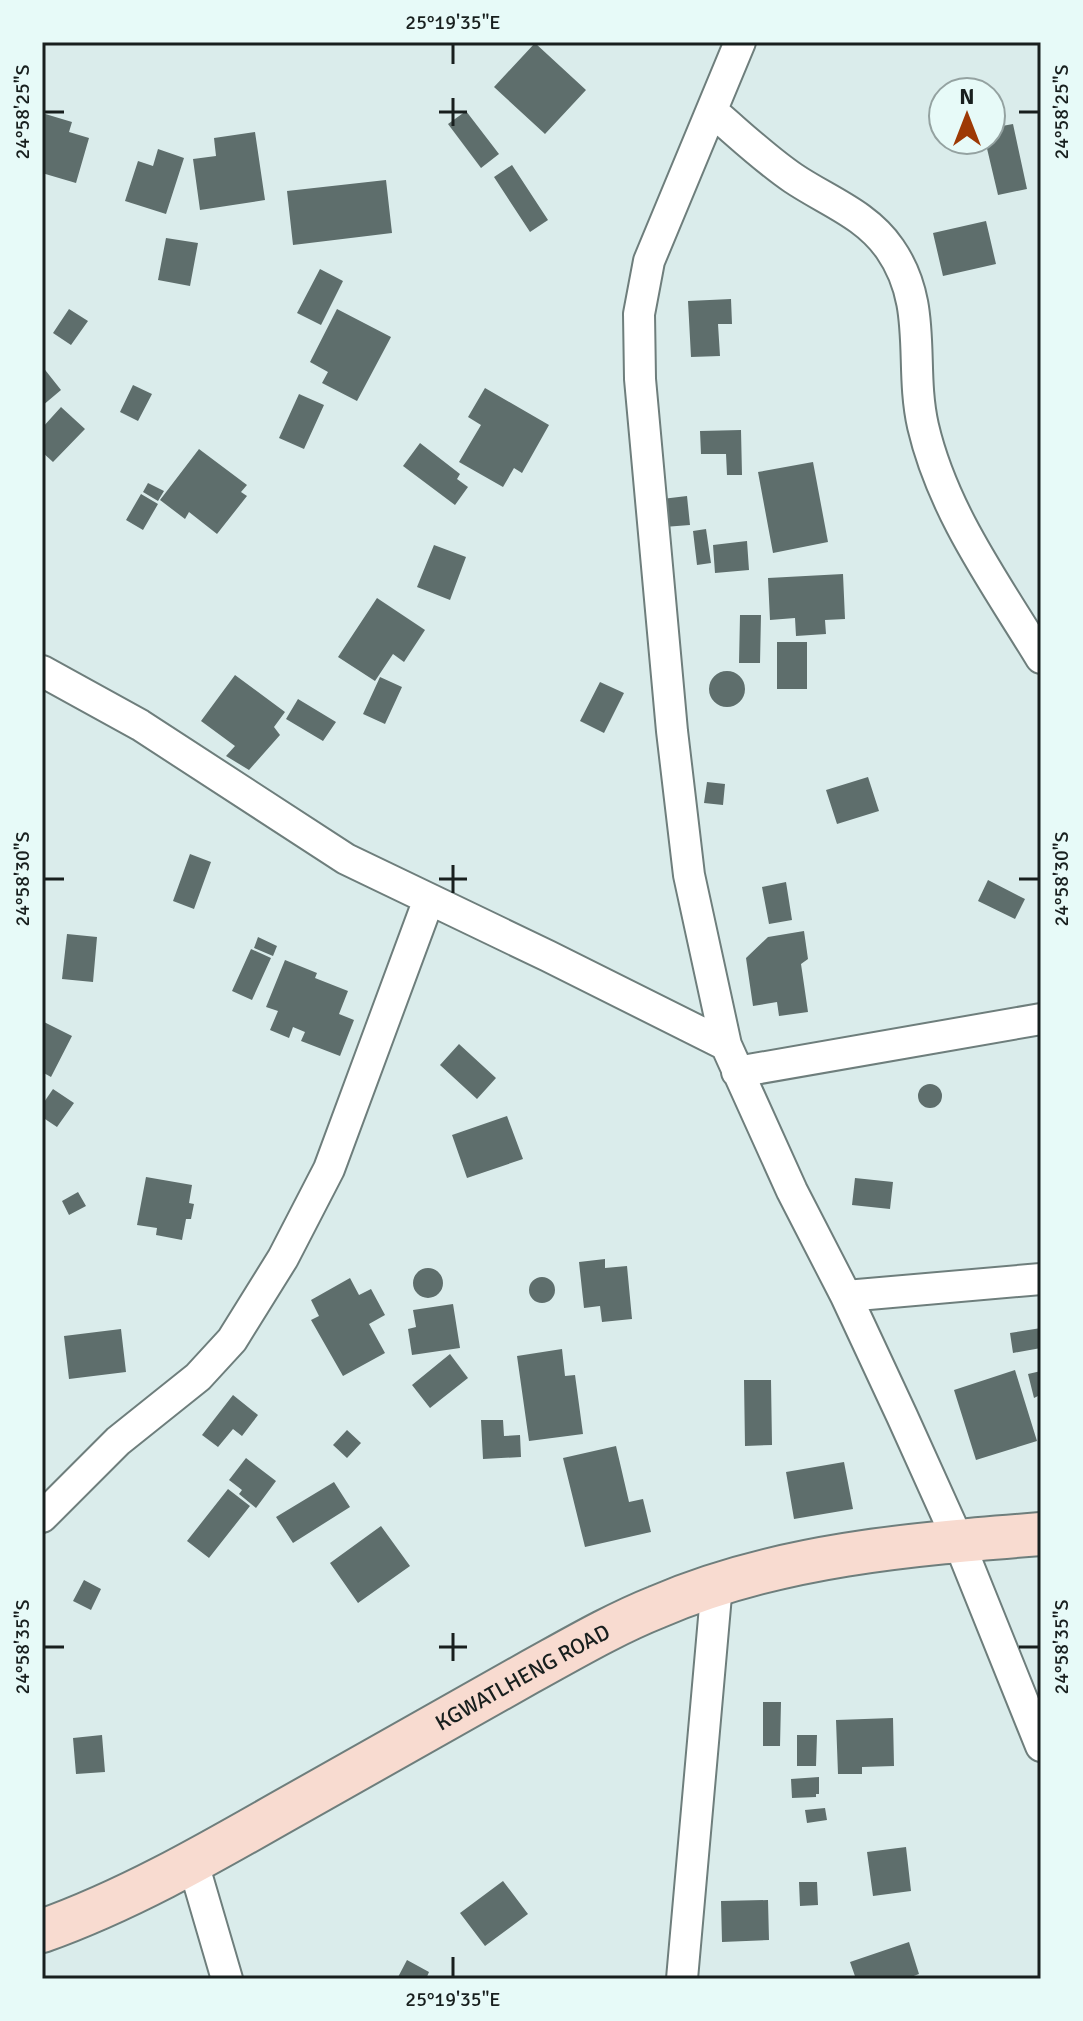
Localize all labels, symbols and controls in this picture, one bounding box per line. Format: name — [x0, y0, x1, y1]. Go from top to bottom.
text: 25°19'35"E — [405, 10, 501, 35]
text: 24°58'25"S — [10, 64, 35, 160]
text: 24°58'25"S — [1049, 64, 1074, 160]
north arrow — [927, 76, 1007, 156]
text: N — [959, 83, 975, 110]
text: 24°58'30"S — [10, 831, 35, 927]
text: 24°58'30"S — [1049, 831, 1074, 927]
text: 24°58'35"S — [10, 1599, 35, 1695]
text: 24°58'35"S — [1049, 1599, 1074, 1695]
street label: KGWATLHENG ROAD — [430, 1618, 614, 1736]
text: 25°19'35"E — [405, 1987, 501, 2012]

